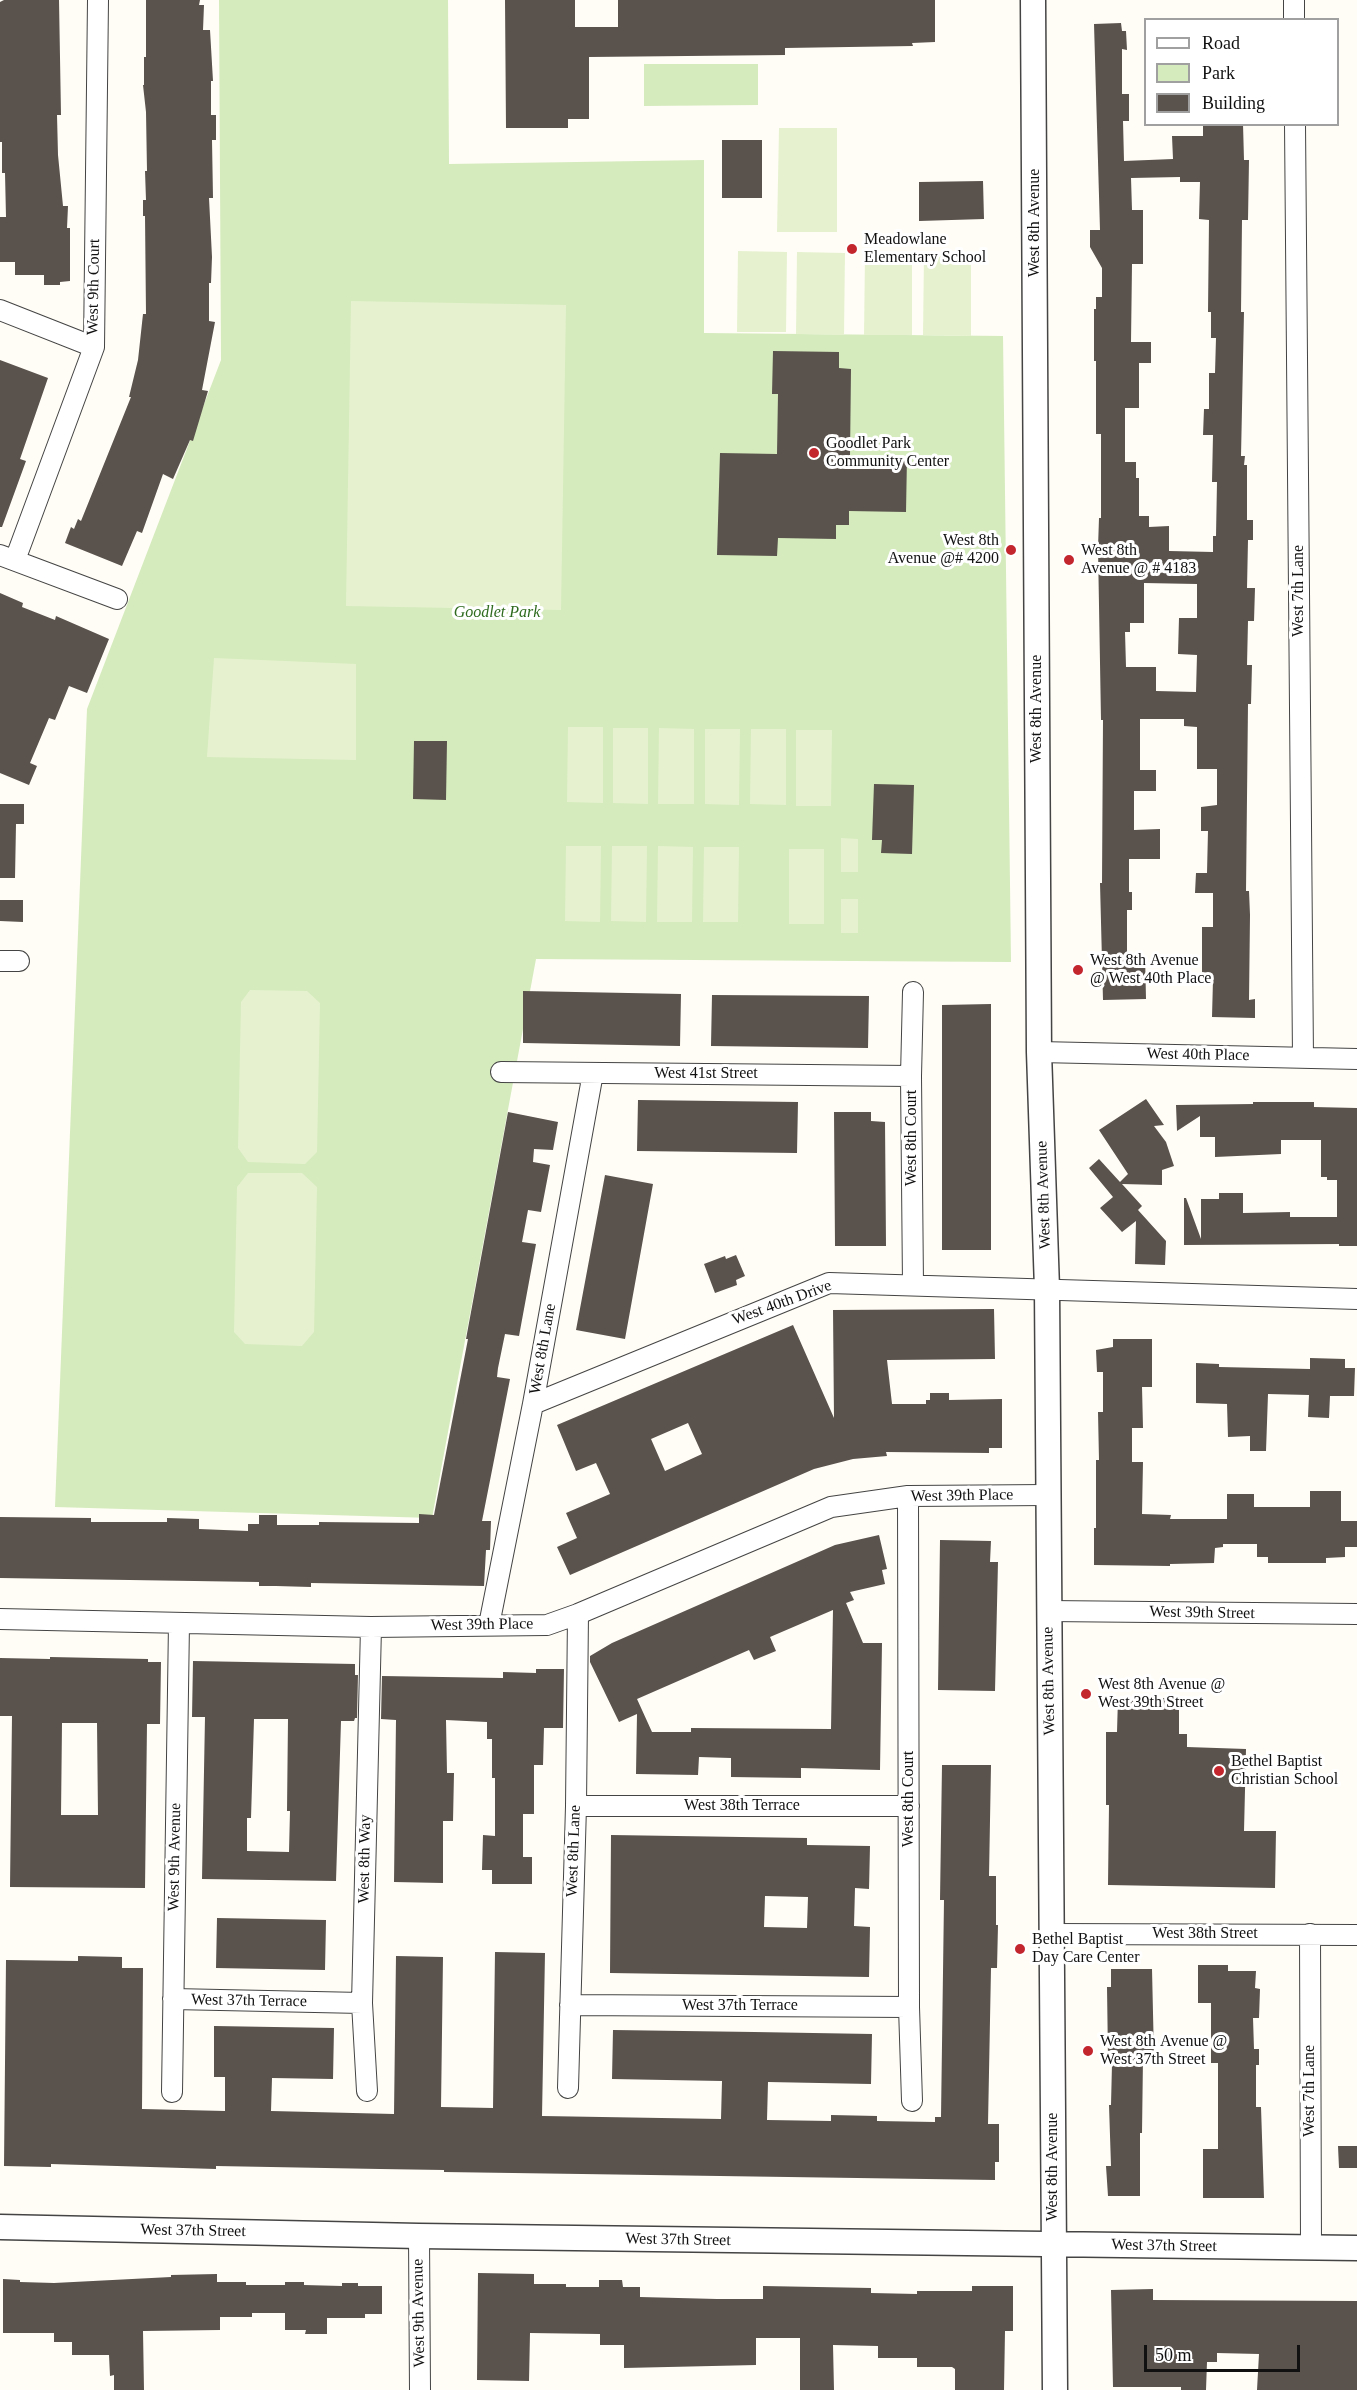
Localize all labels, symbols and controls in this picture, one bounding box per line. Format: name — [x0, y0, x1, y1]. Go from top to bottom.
legend — [1144, 18, 1339, 126]
text: Road — [1202, 33, 1240, 53]
text: Park — [1202, 63, 1235, 83]
text: Building — [1202, 93, 1265, 113]
street label: West 8th Avenue — [1025, 169, 1045, 277]
place label: Meadowlane Elementary School — [864, 230, 986, 268]
street label: West 9th Court — [84, 239, 104, 335]
marker: Meadowlane Elementary School — [845, 242, 859, 256]
place label: Goodlet Park Community Center — [826, 434, 949, 472]
marker: Goodlet Park Community Center — [807, 446, 821, 460]
place label: West 8th Avenue @# 4200 — [888, 531, 999, 569]
place label: West 8th Avenue @ # 4183 — [1081, 541, 1196, 579]
marker: West 8th Avenue @# 4200 — [1004, 543, 1018, 557]
street label: West 7th Lane — [1289, 545, 1309, 637]
marker: West 8th Avenue @ # 4183 — [1062, 553, 1076, 567]
park label: Goodlet Park — [454, 603, 540, 623]
street label: West 8th Avenue — [1027, 655, 1047, 763]
place label: West 8th Avenue @ West 40th Place — [1090, 951, 1211, 989]
marker: West 8th Avenue @ West 40th Place — [1071, 963, 1085, 977]
street label: West 40th Place — [1146, 1045, 1250, 1065]
street label: West 41st Street — [654, 1064, 758, 1084]
street label: West 8th Court — [902, 1090, 922, 1186]
street label: West 8th Avenue — [1033, 1140, 1055, 1250]
street label: West 40th Drive — [730, 1276, 834, 1330]
street label: West 8th Lane — [526, 1302, 560, 1396]
street label: West 39th Place — [910, 1486, 1014, 1506]
street label: West 39th Street — [1149, 1602, 1255, 1624]
street label: West 39th Place — [430, 1615, 534, 1635]
street label: West 8th Avenue — [1038, 1627, 1060, 1735]
place label: West 8th Avenue @ West 39th Street — [1098, 1675, 1225, 1713]
marker: West 8th Avenue @ West 39th Street — [1079, 1687, 1093, 1701]
street label: West 8th Court — [899, 1751, 919, 1847]
place label: Bethel Baptist Christian School — [1231, 1752, 1338, 1790]
marker: Bethel Baptist Christian School — [1212, 1764, 1226, 1778]
street label: West 38th Terrace — [684, 1796, 800, 1816]
street label: West 9th Avenue — [164, 1803, 186, 1911]
street label: West 8th Lane — [563, 1805, 585, 1897]
street label: West 8th Way — [355, 1814, 375, 1904]
street label: West 38th Street — [1152, 1924, 1258, 1944]
place label: Bethel Baptist Day Care Center — [1032, 1930, 1140, 1968]
marker: Bethel Baptist Day Care Center — [1013, 1942, 1027, 1956]
street label: West 37th Terrace — [191, 1990, 307, 2012]
street label: West 37th Terrace — [682, 1996, 798, 2016]
place label: West 8th Avenue @ West 37th Street — [1100, 2032, 1227, 2070]
marker: West 8th Avenue @ West 37th Street — [1081, 2044, 1095, 2058]
street label: West 7th Lane — [1300, 2045, 1320, 2137]
street label: West 8th Avenue — [1043, 2113, 1063, 2221]
street label: West 37th Street — [140, 2220, 246, 2242]
street label: West 37th Street — [625, 2229, 731, 2251]
street label: West 37th Street — [1111, 2235, 1217, 2257]
street label: West 9th Avenue — [408, 2259, 430, 2367]
scale bar — [1147, 2333, 1303, 2371]
text: 50 m — [1155, 2345, 1192, 2365]

